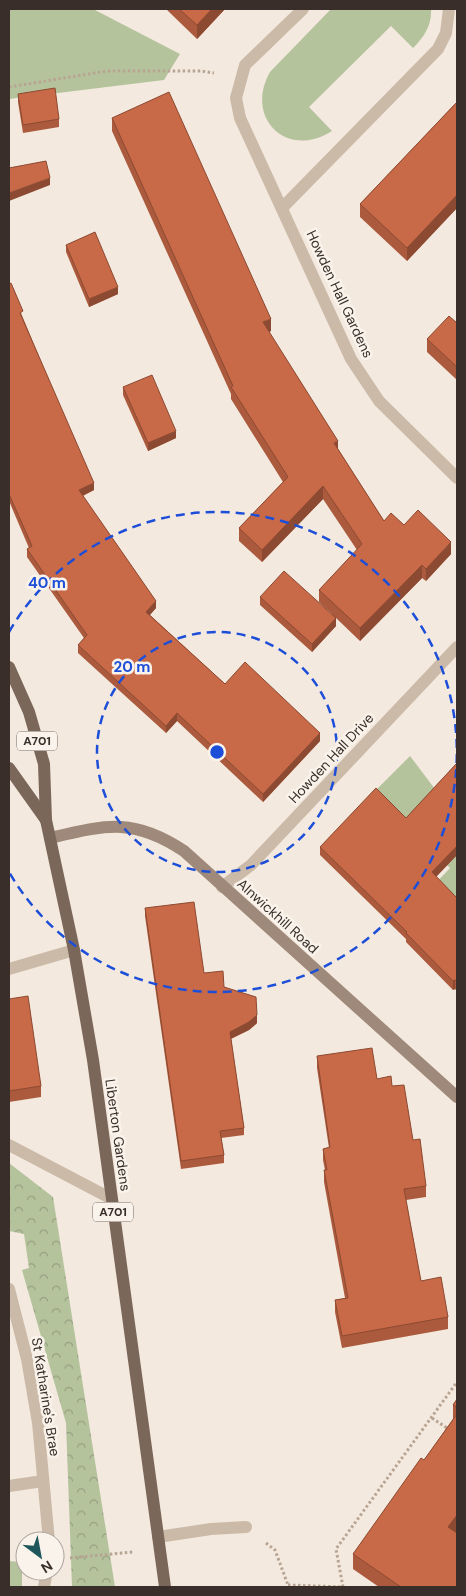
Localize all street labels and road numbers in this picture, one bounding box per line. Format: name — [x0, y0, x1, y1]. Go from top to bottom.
street label: Howden Hall Gardens — [303, 227, 377, 361]
street label: Howden Hall Drive — [285, 709, 377, 807]
road number: A701 — [17, 731, 57, 750]
street label: Alnwickhill Road — [234, 875, 322, 957]
street label: Liberton Gardens — [101, 1078, 135, 1192]
road number: A701 — [93, 1202, 133, 1222]
street label: St Katharine's Brae — [28, 1336, 64, 1458]

